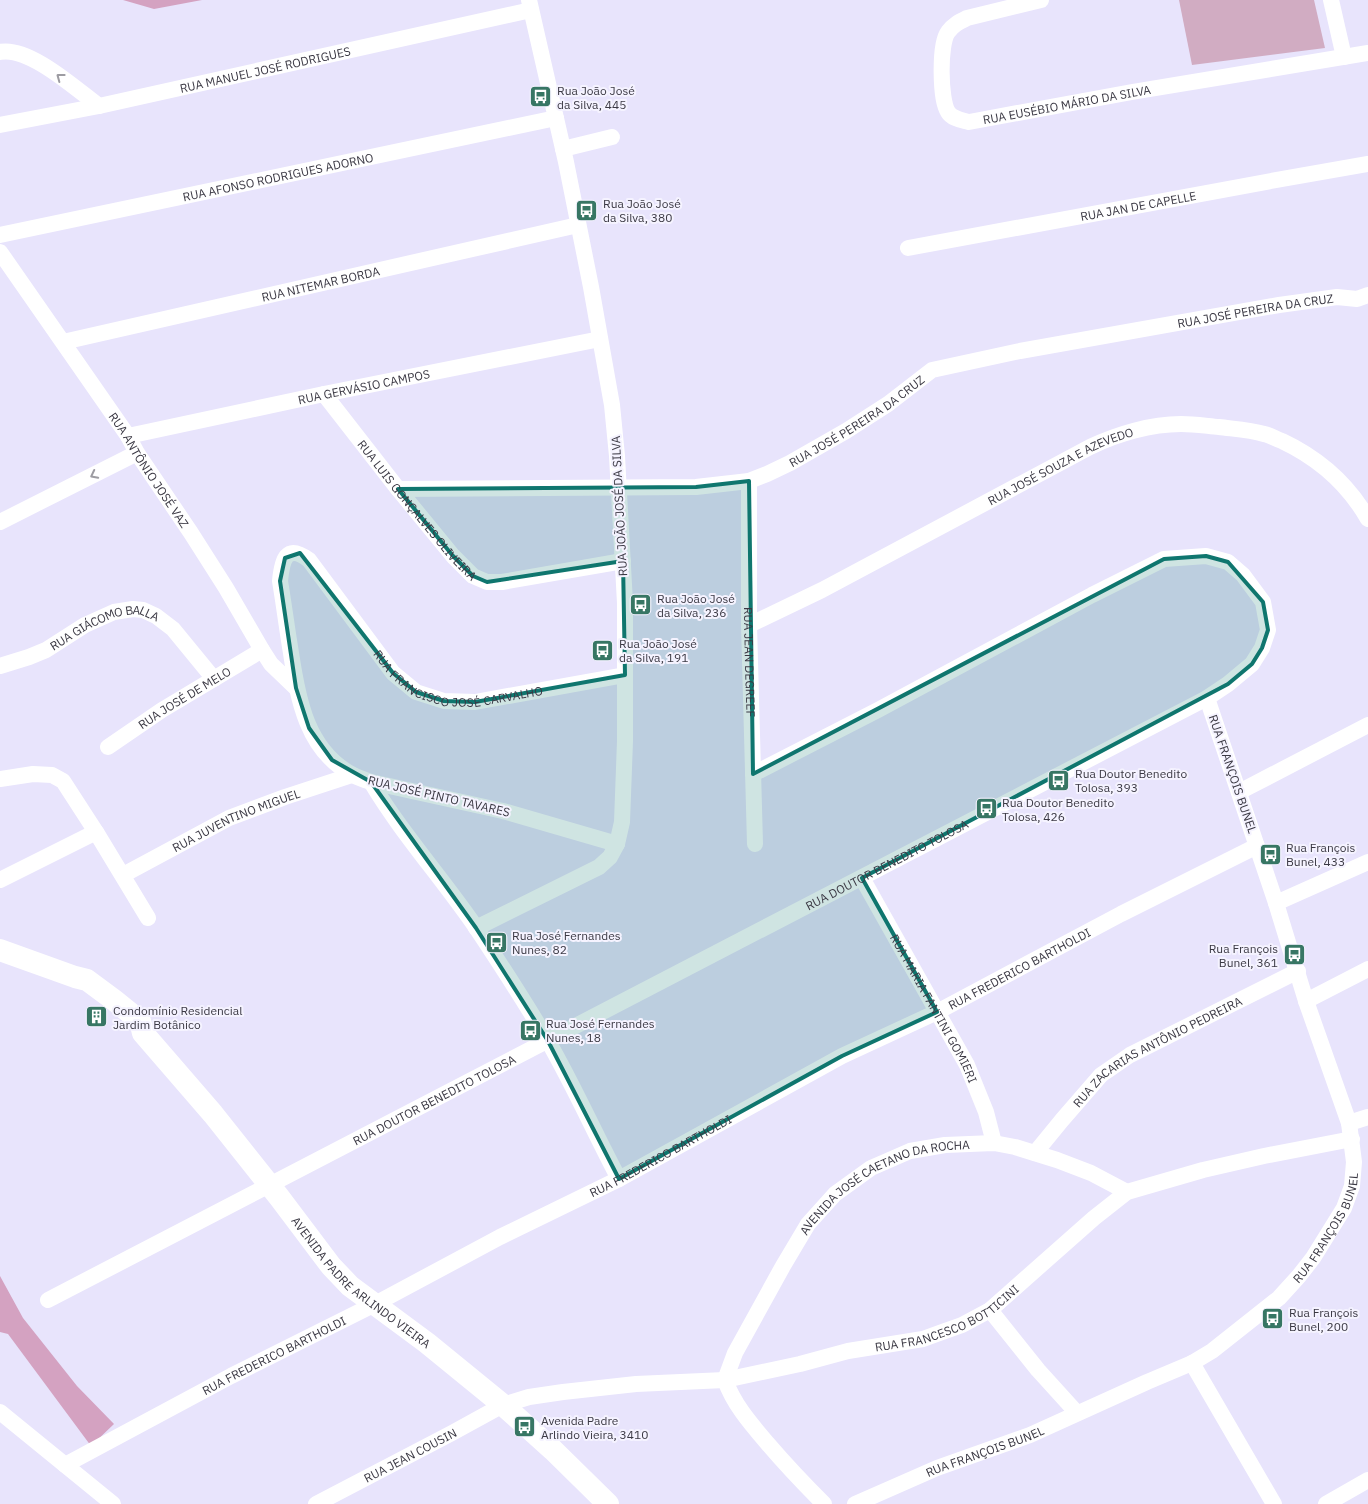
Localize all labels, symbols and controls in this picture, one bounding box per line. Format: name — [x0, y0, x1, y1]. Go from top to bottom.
street label: RUA MANUEL JOSÉ RODRIGUES — [178, 43, 352, 95]
one-way arrow — [56, 74, 66, 83]
street label: RUA EUSÉBIO MÁRIO DA SILVA — [981, 81, 1152, 127]
place label: Rua João José da Silva, 445 — [557, 83, 635, 112]
bus stop icon: Rua João José da Silva, 445 — [529, 85, 553, 109]
street label: RUA AFONSO RODRIGUES ADORNO — [181, 149, 375, 204]
street label: RUA JAN DE CAPELLE — [1079, 187, 1197, 224]
place label: Rua João José da Silva, 380 — [603, 196, 681, 225]
bus stop icon: Rua João José da Silva, 380 — [575, 198, 599, 222]
street label: RUA NITEMAR BORDA — [260, 263, 381, 304]
street label: RUA JOSÉ PEREIRA DA CRUZ — [1176, 290, 1334, 330]
street label: RUA GERVÁSIO CAMPOS — [296, 366, 431, 407]
street label: RUA JOSÉ PEREIRA DA CRUZ — [786, 371, 927, 470]
street label: RUA ANTÔNIO JOSÉ VAZ — [106, 409, 193, 530]
street label: RUA JOSÉ SOUZA E AZEVEDO — [985, 424, 1135, 508]
street label: RUA JOÃO JOSÉ DA SILVA — [608, 435, 630, 577]
street label: RUA LUIS GONÇALVES OLIVEIRA — [355, 437, 480, 583]
one-way arrow — [90, 469, 99, 479]
place label: Rua João José da Silva, 236 — [657, 591, 735, 620]
bus stop icon: Rua João José da Silva, 236 — [629, 593, 653, 617]
street label: RUA GIÁCOMO BALLA — [47, 602, 162, 653]
street label: RUA JEAN DEGREEF — [741, 607, 759, 717]
place label: Rua João José da Silva, 191 — [619, 636, 697, 665]
bus stop icon: Rua João José da Silva, 191 — [591, 638, 615, 662]
street label: RUA FRANCISCO JOSÉ CARVALHO — [371, 647, 544, 710]
street label: RUA JOSÉ DE MELO — [135, 663, 233, 732]
street label: RUA FRANÇOIS BUNEL — [1206, 713, 1260, 835]
place label: Rua Doutor Benedito Tolosa, 393 — [1075, 766, 1187, 795]
bus stop icon: Rua Doutor Benedito Tolosa, 393 — [1047, 768, 1071, 792]
street label: RUA JOSÉ PINTO TAVARES — [366, 772, 512, 820]
street label: RUA JUVENTINO MIGUEL — [169, 785, 302, 855]
place label: Rua Doutor Benedito Tolosa, 426 — [1002, 795, 1114, 824]
bus stop icon: Rua Doutor Benedito Tolosa, 426 — [974, 797, 998, 821]
street label: RUA DOUTOR BENEDITO TOLOSA — [803, 816, 971, 913]
place label: Rua François Bunel, 433 — [1286, 840, 1355, 869]
bus stop icon: Rua François Bunel, 433 — [1258, 842, 1282, 866]
street label: RUA FREDERICO BARTHOLDI — [945, 924, 1093, 1012]
place label: Rua José Fernandes Nunes, 82 — [512, 928, 621, 957]
bus stop icon: Rua José Fernandes Nunes, 82 — [484, 930, 508, 954]
street label: RUA MARIA FANTINI GOMIERI — [887, 931, 981, 1085]
place label: Rua François Bunel, 361 — [1209, 941, 1278, 970]
bus stop icon: Rua François Bunel, 361 — [1282, 943, 1306, 967]
street label: RUA ZACARIAS ANTÔNIO PEDREIRA — [1069, 993, 1245, 1110]
place label: Condomínio Residencial Jardim Botânico — [113, 1003, 243, 1032]
building icon: Condomínio Residencial Jardim Botânico — [85, 1005, 109, 1029]
place label: Rua José Fernandes Nunes, 18 — [546, 1016, 655, 1045]
bus stop icon: Rua José Fernandes Nunes, 18 — [518, 1018, 542, 1042]
street label: RUA DOUTOR BENEDITO TOLOSA — [350, 1051, 518, 1148]
street label: RUA FREDERICO BARTHOLDI — [587, 1111, 734, 1200]
street label: AVENIDA JOSÉ CAETANO DA ROCHA — [796, 1136, 970, 1237]
street label: RUA FRANÇOIS BUNEL — [1289, 1172, 1361, 1286]
street label: AVENIDA PADRE ARLINDO VIEIRA — [289, 1213, 434, 1351]
street label: RUA FRANCESCO BOTTICINI — [874, 1281, 1022, 1354]
place label: Rua François Bunel, 200 — [1289, 1305, 1358, 1334]
bus stop icon: Rua François Bunel, 200 — [1261, 1307, 1285, 1331]
street label: RUA FREDERICO BARTHOLDI — [199, 1312, 348, 1398]
place label: Avenida Padre Arlindo Vieira, 3410 — [541, 1413, 648, 1442]
bus stop icon: Avenida Padre Arlindo Vieira, 3410 — [513, 1415, 537, 1439]
street label: RUA FRANÇOIS BUNEL — [923, 1422, 1046, 1480]
street label: RUA JEAN COUSIN — [361, 1425, 459, 1485]

